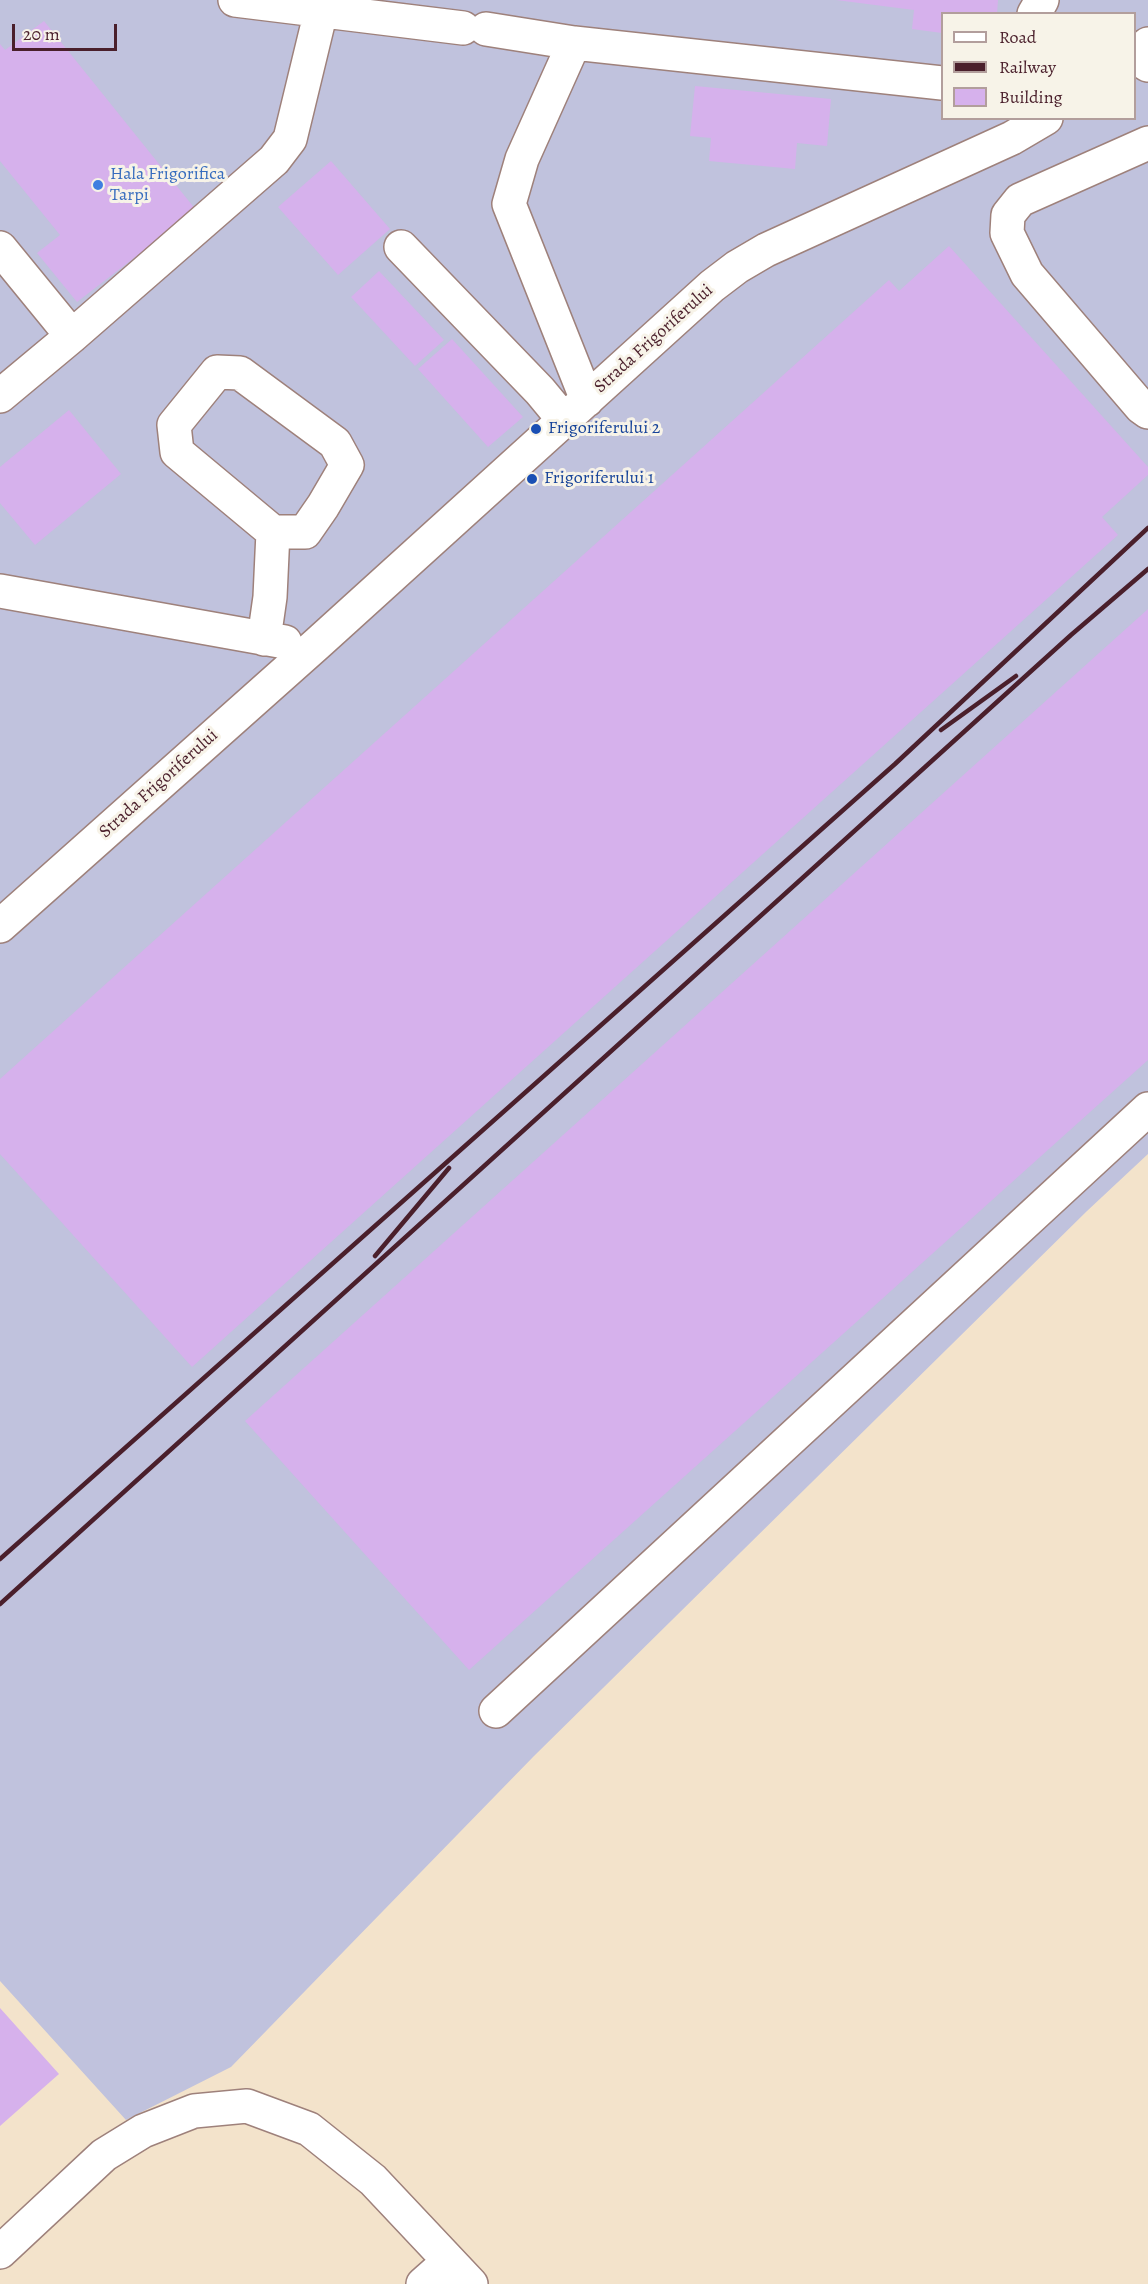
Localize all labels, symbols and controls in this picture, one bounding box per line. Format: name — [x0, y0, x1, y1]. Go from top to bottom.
scale bar — [15, 12, 120, 50]
legend — [941, 12, 1136, 120]
text: 20 m — [23, 22, 60, 46]
text: Road — [999, 25, 1036, 49]
text: Railway — [999, 55, 1056, 79]
text: Building — [999, 85, 1063, 109]
place label: Hala Frigorifica Tarpi — [110, 164, 225, 207]
marker: Hala Frigorifica Tarpi — [91, 178, 105, 192]
street label: Strada Frigoriferului — [590, 280, 718, 398]
place label: Frigoriferului 2 — [548, 418, 660, 440]
marker: Frigoriferului 2 — [529, 422, 543, 436]
place label: Frigoriferului 1 — [544, 468, 654, 490]
marker: Frigoriferului 1 — [525, 472, 539, 486]
street label: Strada Frigoriferului — [95, 725, 223, 843]

